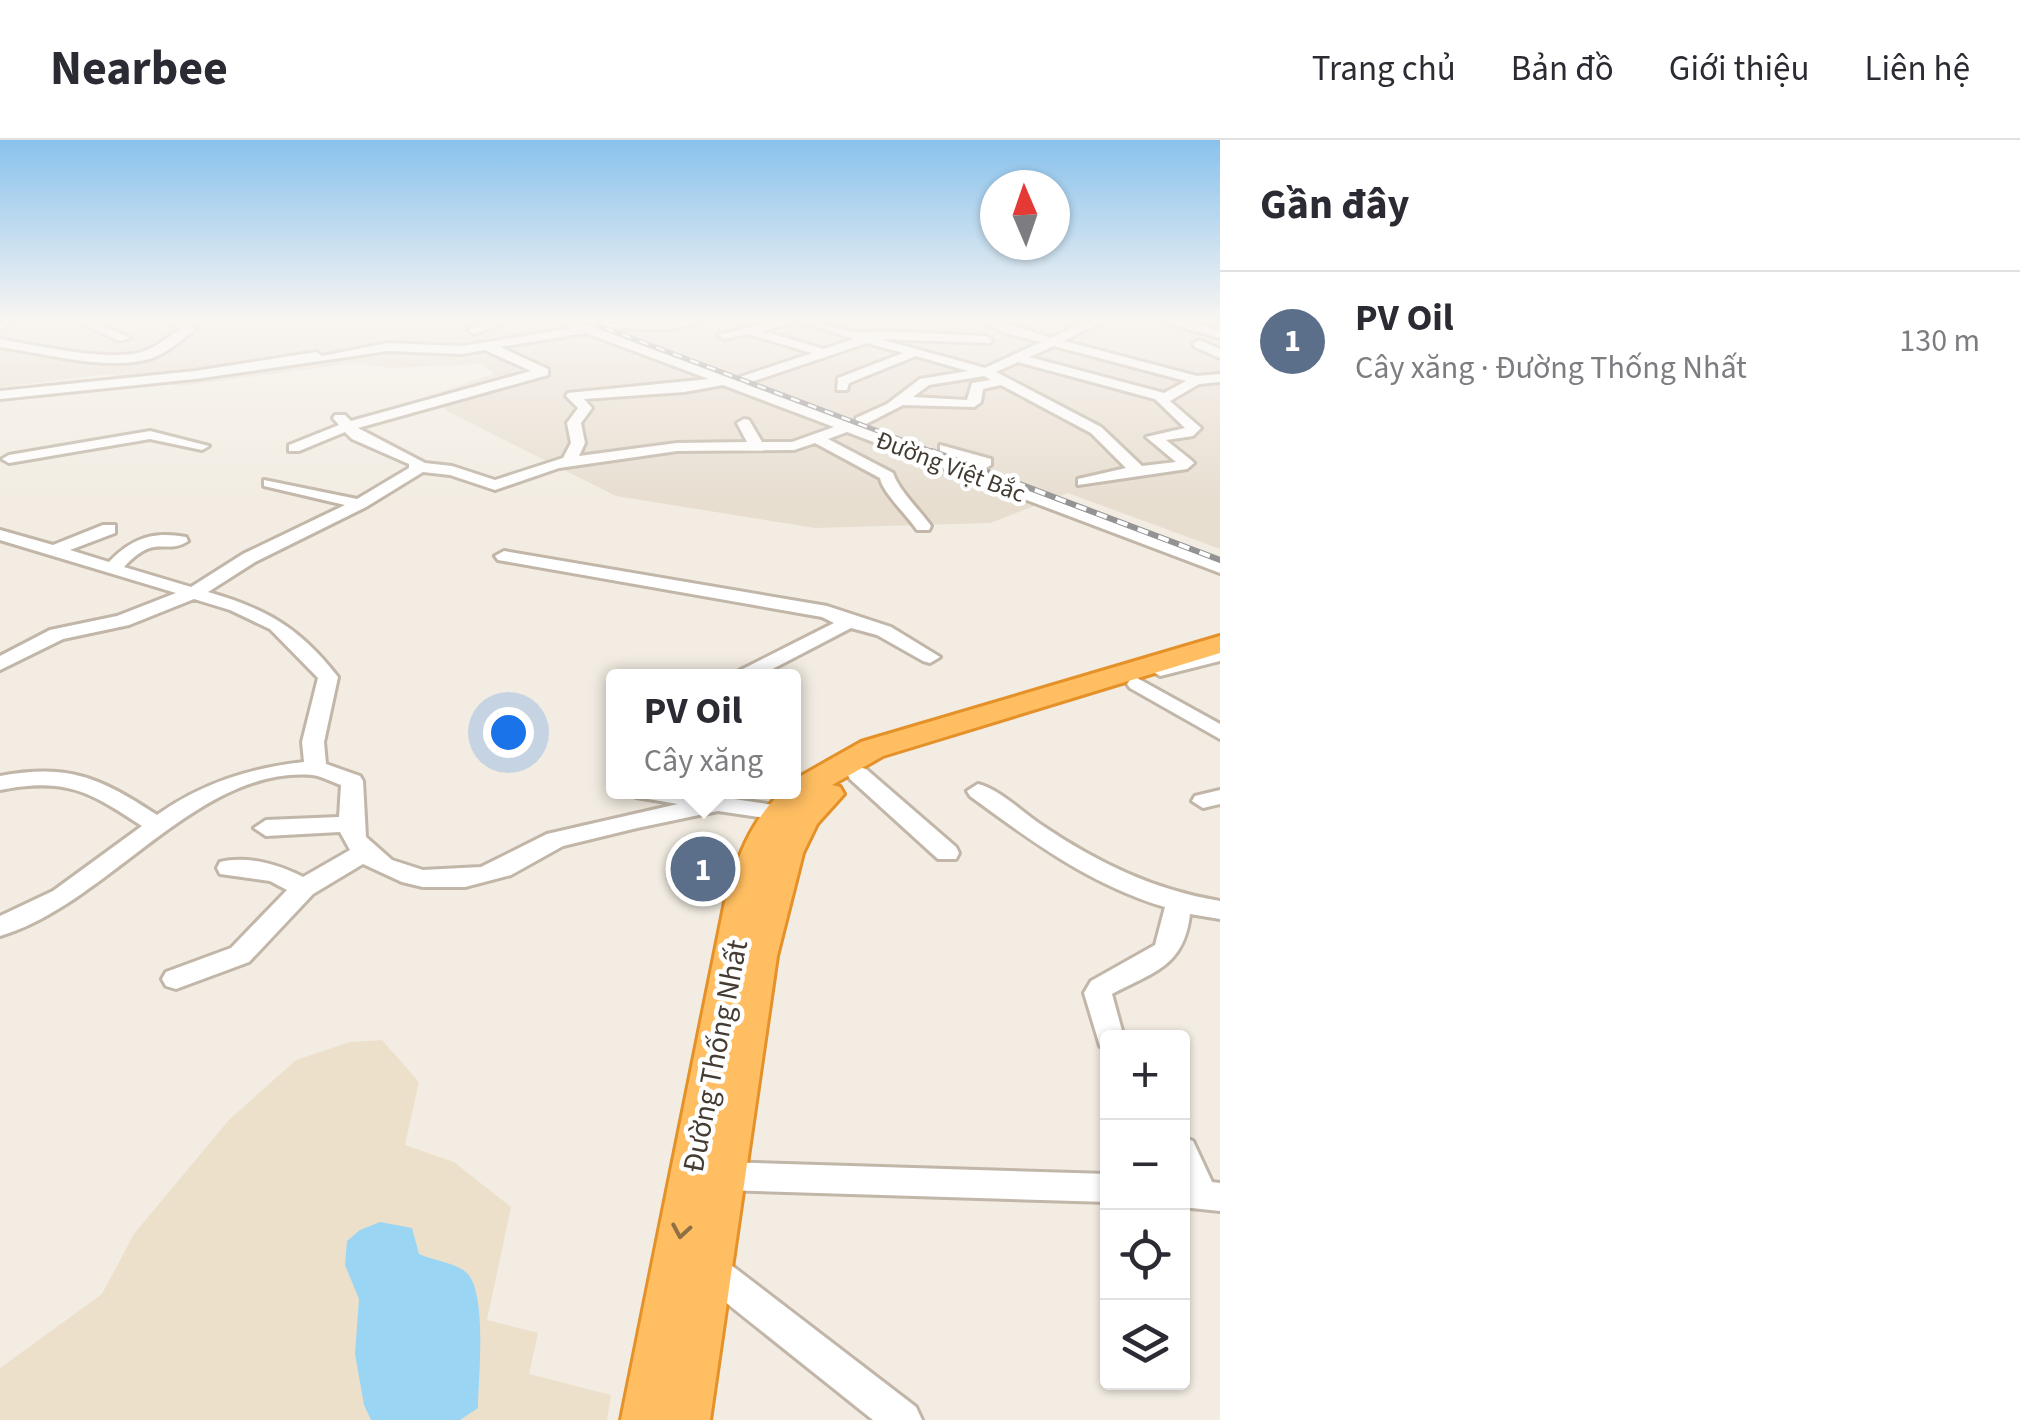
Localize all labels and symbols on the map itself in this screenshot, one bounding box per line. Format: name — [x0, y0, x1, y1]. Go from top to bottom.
north arrow — [980, 170, 1070, 260]
street label: Đường Việt Bắc — [871, 422, 1031, 512]
your location — [483, 707, 534, 758]
pin: 1 — [670, 832, 736, 906]
street label: Đường Thống Nhất — [672, 936, 759, 1176]
one-way arrow — [671, 1223, 692, 1239]

